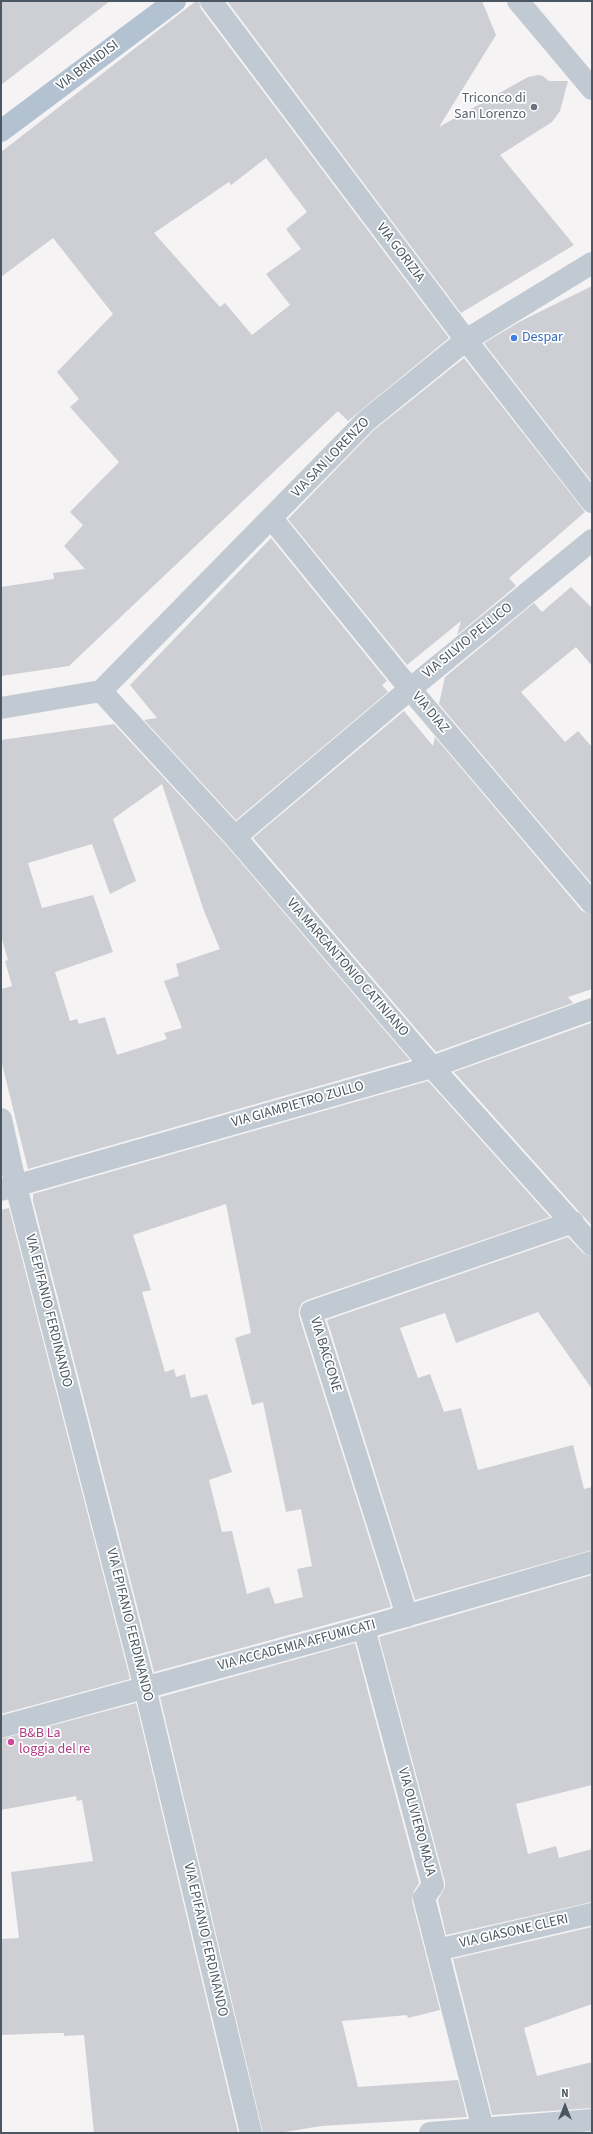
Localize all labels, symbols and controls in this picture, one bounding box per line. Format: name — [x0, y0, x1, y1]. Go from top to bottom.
street label: VIA BRINDISI — [54, 37, 122, 95]
place label: Triconco di San Lorenzo — [454, 91, 526, 124]
marker: Triconco di San Lorenzo — [529, 102, 539, 112]
street label: VIA GORIZIA — [372, 220, 428, 286]
place label: Despar — [522, 330, 563, 346]
marker: Despar — [509, 333, 519, 343]
street label: VIA SAN LORENZO — [289, 414, 373, 502]
street label: VIA SILVIO PELLICO — [420, 600, 516, 682]
street label: VIA DIAZ — [408, 689, 452, 737]
street label: VIA MARCANTONIO CATINIANO — [282, 895, 412, 1041]
street label: VIA GIAMPIETRO ZULLO — [230, 1078, 366, 1132]
street label: VIA EPIFANIO FERDINANDO — [21, 1233, 75, 1389]
street label: VIA BACCONE — [306, 1315, 344, 1395]
street label: VIA EPIFANIO FERDINANDO — [102, 1547, 156, 1703]
street label: VIA ACCADEMIA AFFUMICATI — [216, 1617, 378, 1675]
place label: B&B La loggia del re — [19, 1726, 90, 1758]
marker: B&B La loggia del re — [6, 1737, 16, 1747]
street label: VIA OLIVIERO MAJA — [393, 1766, 439, 1878]
street label: VIA EPIFANIO FERDINANDO — [179, 1861, 231, 2019]
street label: VIA GIASONE CLERI — [458, 1911, 570, 1953]
north arrow — [545, 2086, 585, 2126]
text: N — [561, 2086, 569, 2101]

